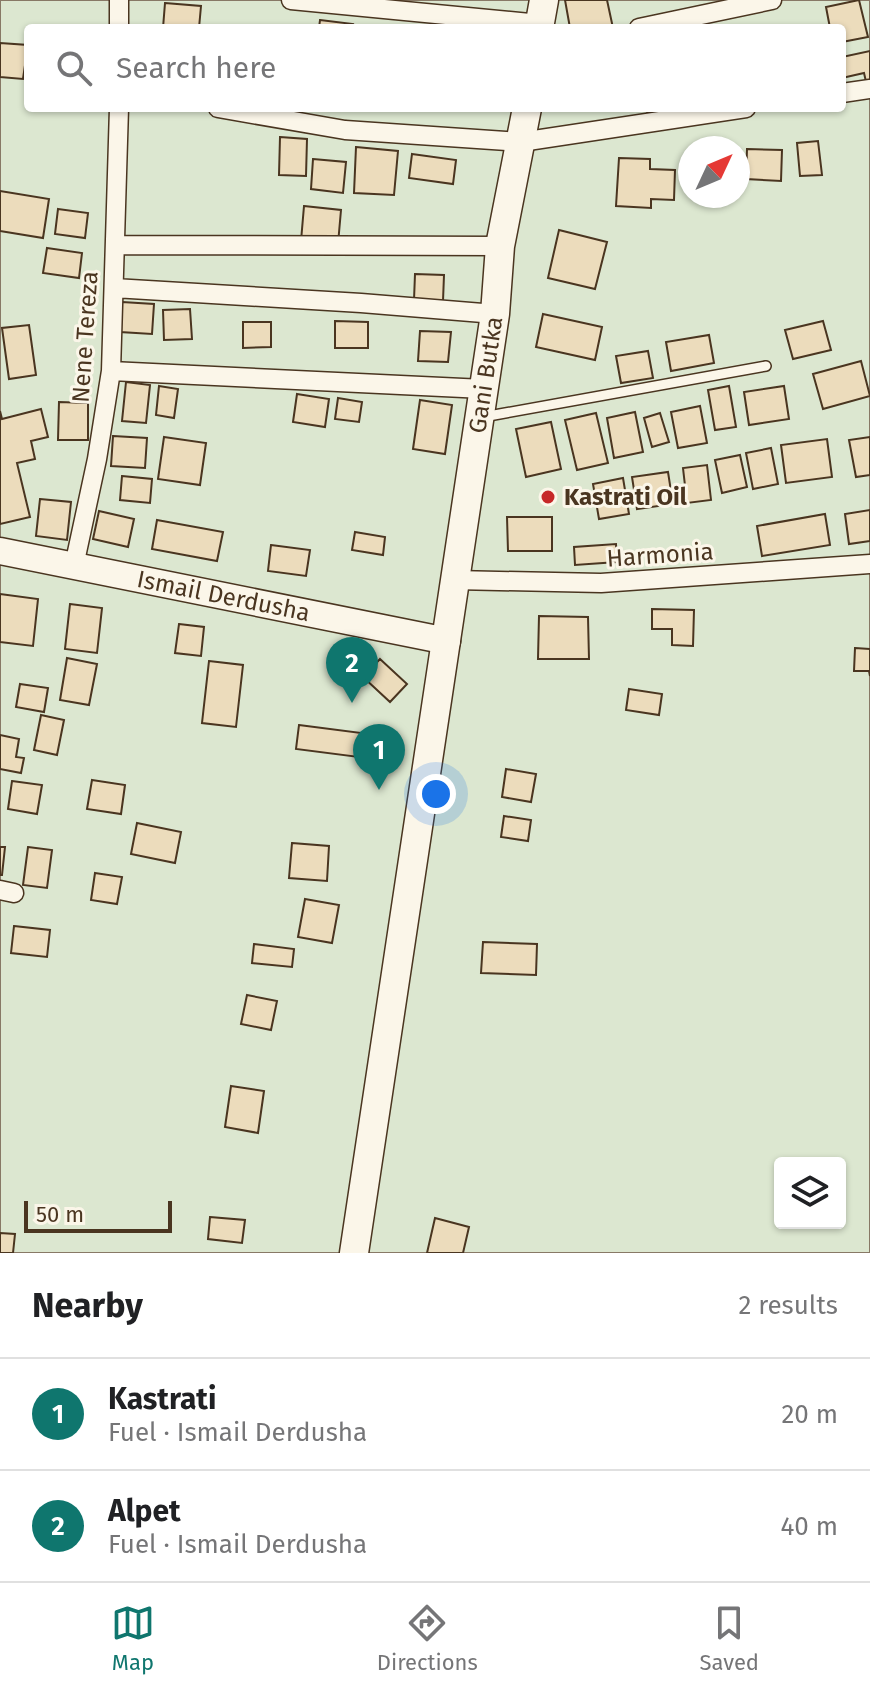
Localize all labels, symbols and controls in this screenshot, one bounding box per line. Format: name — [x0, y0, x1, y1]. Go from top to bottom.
search box — [24, 24, 846, 112]
icon: search — [52, 46, 96, 90]
text: Search here — [116, 50, 276, 86]
north arrow — [678, 136, 750, 208]
street label: Nene Tereza — [66, 270, 104, 404]
street label: Gani Butka — [463, 315, 508, 435]
place label: Kastrati Oil — [564, 483, 688, 511]
marker: Kastrati Oil — [539, 488, 557, 506]
street label: Harmonia — [606, 537, 714, 573]
street label: Ismail Derdusha — [135, 565, 313, 627]
pin: 2 — [326, 637, 378, 703]
pin: 1 — [353, 724, 405, 790]
your location — [416, 774, 456, 814]
map controls — [774, 1157, 846, 1229]
button: layers — [774, 1157, 846, 1229]
scale bar — [24, 1197, 172, 1233]
text: 50 m — [36, 1201, 84, 1228]
text: Nearby — [32, 1285, 143, 1326]
text: 2 results — [738, 1290, 838, 1321]
text: Kastrati — [108, 1381, 216, 1417]
text: 1 — [52, 1399, 64, 1430]
text: 20 m — [781, 1399, 838, 1430]
text: Fuel · Ismail Derdusha — [108, 1417, 367, 1448]
text: Alpet — [108, 1493, 181, 1529]
text: 2 — [51, 1511, 65, 1542]
text: 40 m — [780, 1511, 838, 1542]
text: Fuel · Ismail Derdusha — [108, 1529, 367, 1560]
tab: Map — [111, 1601, 155, 1676]
tab: Directions — [377, 1601, 478, 1676]
tab: Saved — [700, 1601, 759, 1676]

